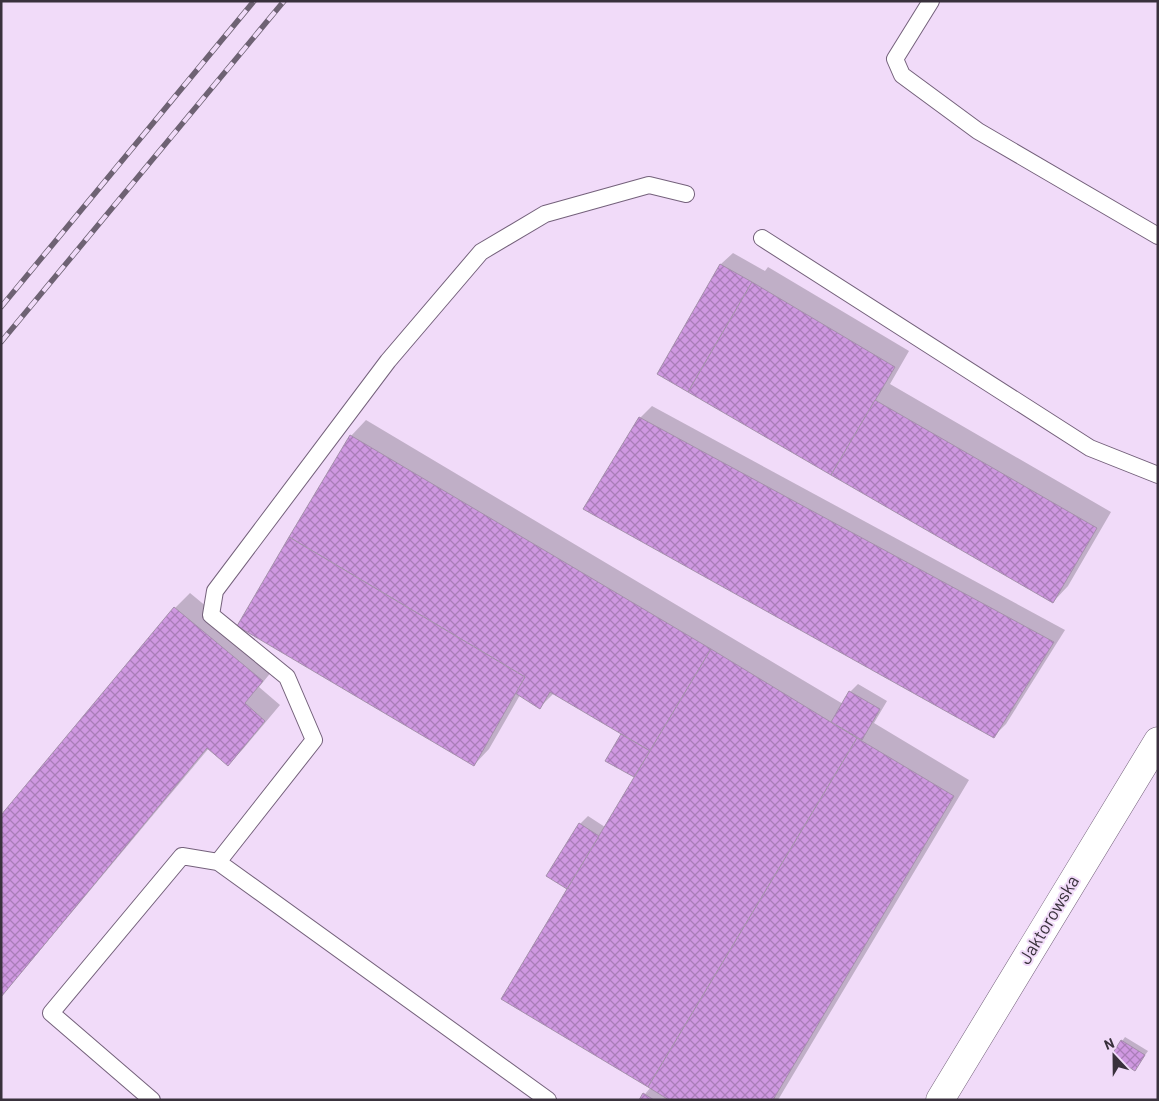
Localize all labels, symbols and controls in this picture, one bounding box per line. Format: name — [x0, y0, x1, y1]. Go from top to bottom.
street label: Jaktorowska — [1013, 871, 1083, 968]
north arrow — [1089, 1031, 1139, 1081]
text: N — [1101, 1034, 1116, 1053]

